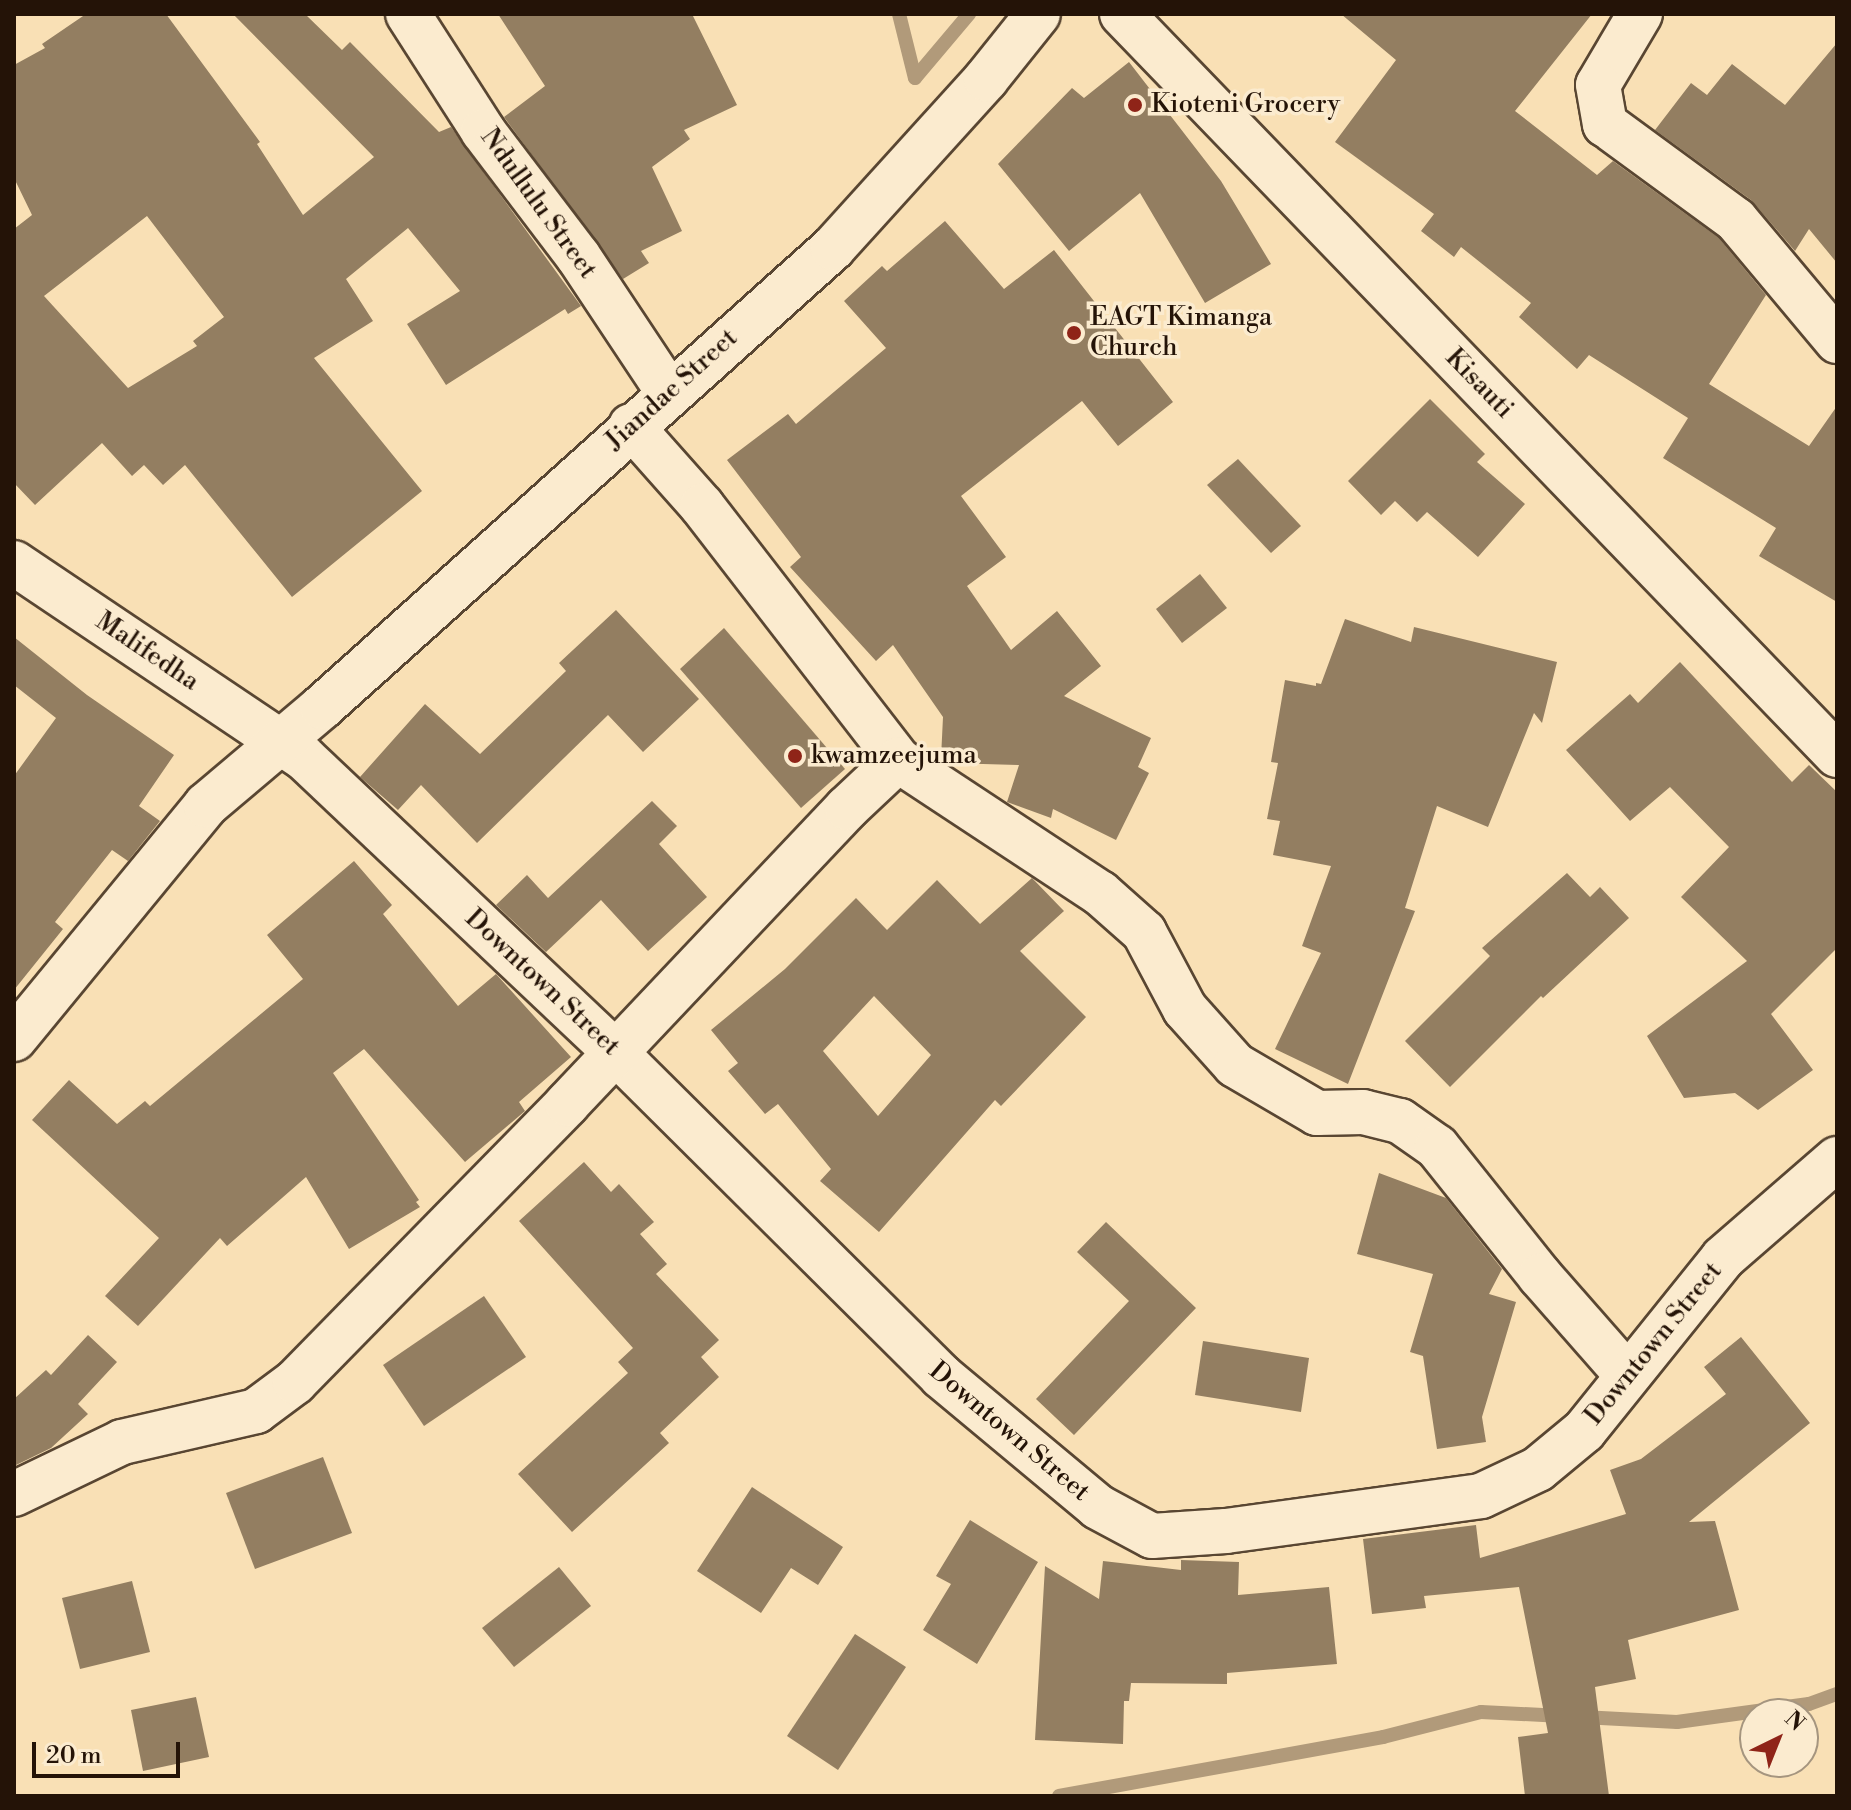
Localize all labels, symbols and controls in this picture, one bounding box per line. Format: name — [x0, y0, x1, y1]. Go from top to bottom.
place label: Kioteni Grocery — [1151, 89, 1340, 121]
marker: Kioteni Grocery — [1126, 96, 1144, 114]
street label: Ndullulu Street — [473, 123, 603, 285]
place label: EAGT Kimanga Church — [1090, 302, 1272, 364]
street label: Jiandae Street — [600, 323, 744, 457]
marker: EAGT Kimanga Church — [1065, 324, 1083, 342]
street label: Kisauti — [1438, 343, 1520, 425]
street label: Malifedha — [89, 606, 205, 698]
place label: kwamzeejuma — [811, 740, 977, 772]
marker: kwamzeejuma — [786, 747, 804, 765]
street label: Downtown Street — [458, 903, 626, 1063]
street label: Downtown Street — [1579, 1256, 1729, 1432]
street label: Downtown Street — [922, 1356, 1096, 1508]
north arrow — [1739, 1698, 1819, 1778]
text: N — [1779, 1706, 1810, 1737]
scale bar — [36, 1726, 184, 1776]
text: 20 m — [46, 1741, 102, 1771]

